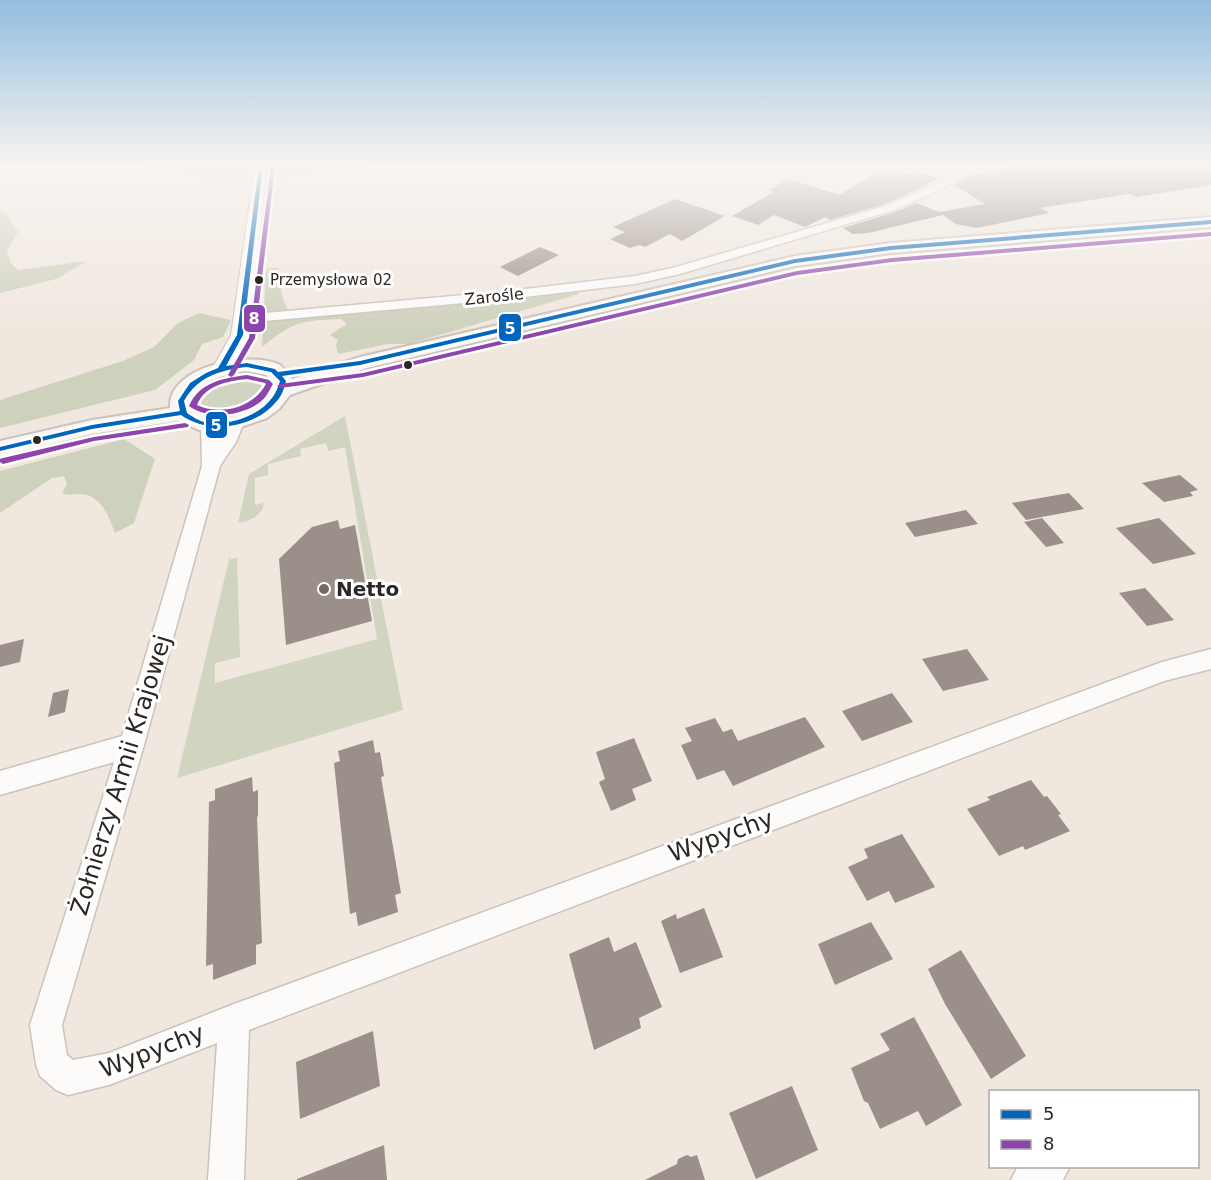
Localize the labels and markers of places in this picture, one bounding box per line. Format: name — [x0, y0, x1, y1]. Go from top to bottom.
place label: Przemysłowa 02 — [270, 271, 392, 289]
marker: Przemysłowa 02 — [253, 274, 265, 286]
unlabelled marker — [402, 359, 414, 371]
unlabelled marker — [31, 434, 43, 446]
place label: Netto — [336, 577, 399, 601]
marker: Netto — [317, 582, 331, 596]

